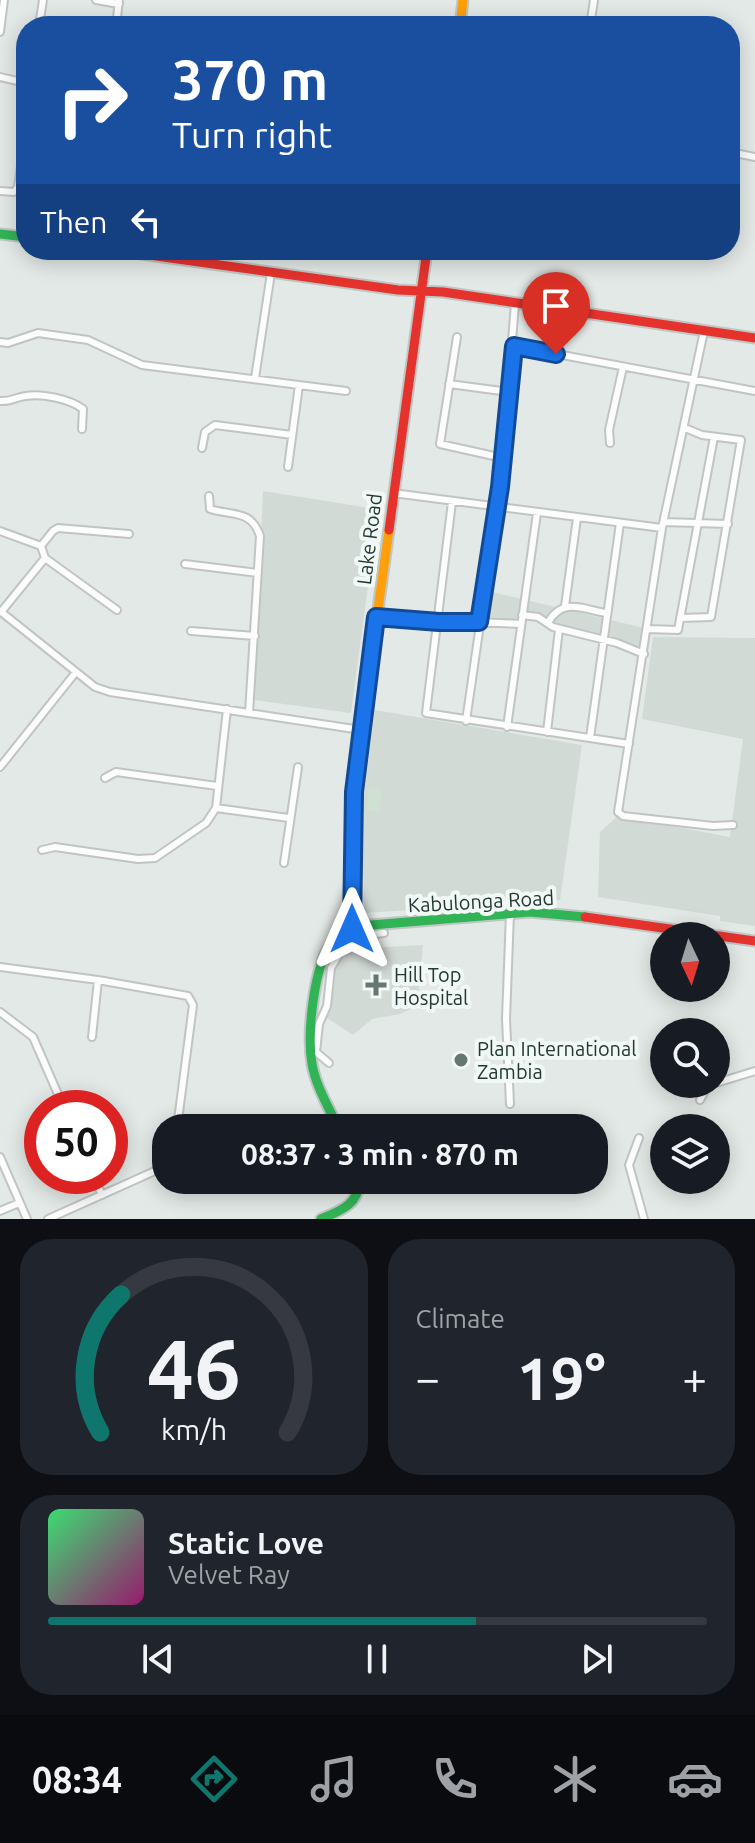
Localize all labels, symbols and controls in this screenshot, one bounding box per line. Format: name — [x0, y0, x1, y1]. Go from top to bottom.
icon: right — [40, 48, 144, 152]
text: 370 m — [172, 48, 328, 111]
text: Turn right — [172, 114, 332, 155]
icon: left — [124, 200, 168, 244]
text: Then — [40, 205, 108, 239]
pin — [522, 272, 590, 354]
icon: arrive — [534, 284, 578, 328]
street label: Lake Road — [352, 492, 386, 586]
street label: Kabulonga Road — [407, 886, 555, 916]
position arrow — [310, 887, 394, 971]
north arrow — [650, 922, 730, 1002]
map controls — [650, 922, 730, 1194]
place label: Hill Top Hospital — [394, 963, 468, 1009]
marker: Hill Top Hospital — [365, 974, 387, 996]
button: search — [650, 1018, 730, 1098]
place label: Plan International Zambia — [477, 1037, 637, 1083]
marker: Plan International Zambia — [452, 1051, 470, 1069]
speed limit sign: 50 — [24, 1090, 128, 1194]
button: layers — [650, 1114, 730, 1194]
text: 08:37 · 3 min · 870 m — [241, 1137, 519, 1171]
text: Climate — [416, 1304, 505, 1333]
text: 46 — [147, 1321, 241, 1415]
text: 19° — [517, 1344, 606, 1411]
text: − — [416, 1353, 440, 1402]
text: + — [682, 1353, 707, 1402]
text: km/h — [161, 1413, 227, 1445]
text: Static Love — [168, 1526, 324, 1560]
text: Velvet Ray — [168, 1560, 290, 1589]
icon: previous — [136, 1637, 180, 1681]
icon: pause — [355, 1637, 399, 1681]
icon: next — [575, 1637, 619, 1681]
icon: directions — [186, 1751, 242, 1807]
icon: music — [306, 1751, 362, 1807]
icon: phone — [427, 1751, 483, 1807]
icon: climate — [547, 1751, 603, 1807]
icon: car — [667, 1751, 723, 1807]
text: 08:34 — [32, 1759, 122, 1800]

